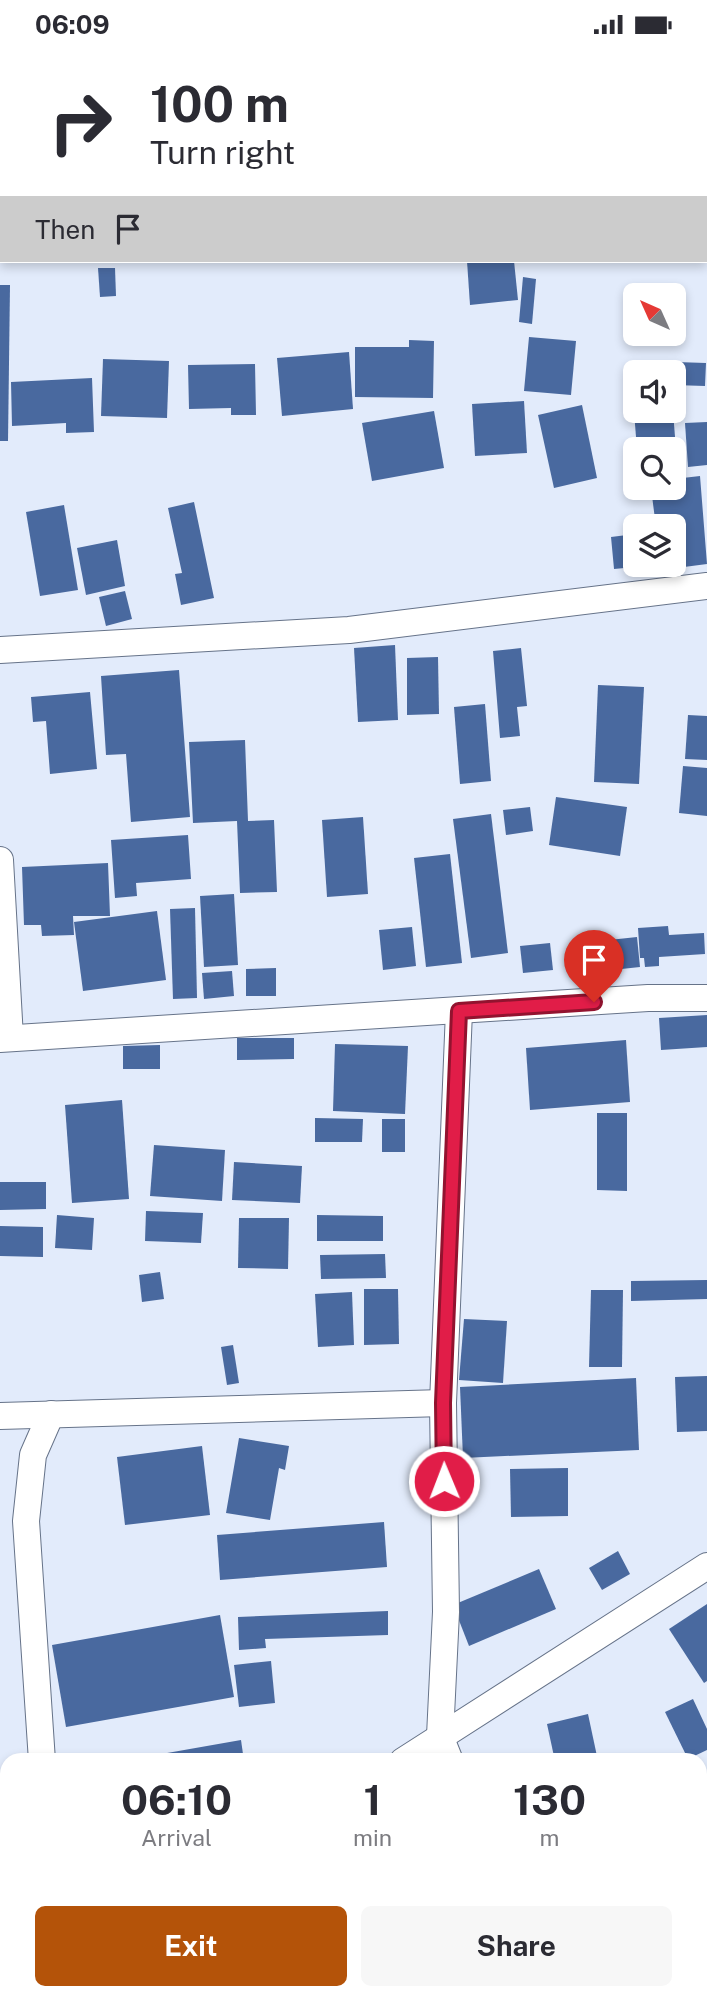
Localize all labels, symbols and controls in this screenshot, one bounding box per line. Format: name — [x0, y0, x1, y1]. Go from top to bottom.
text: 06:09 — [35, 9, 110, 40]
text: 100 m — [150, 75, 289, 133]
icon: right — [35, 77, 126, 168]
text: Turn right — [150, 134, 295, 171]
icon: arrive — [109, 210, 147, 248]
text: Then — [35, 214, 95, 245]
north arrow — [623, 283, 686, 347]
map controls — [623, 283, 686, 577]
button: sound — [623, 360, 686, 423]
button: search — [623, 437, 686, 500]
button: layers — [623, 514, 686, 577]
pin — [564, 930, 624, 1002]
icon: arrive — [575, 941, 613, 979]
position arrow — [407, 1444, 481, 1518]
text: 06:10 — [121, 1775, 232, 1824]
text: 1 — [364, 1775, 382, 1824]
text: 130 — [513, 1775, 586, 1824]
text: Arrival — [141, 1824, 212, 1851]
text: min — [353, 1824, 392, 1851]
text: m — [540, 1824, 559, 1851]
button: Exit — [35, 1906, 347, 1986]
button: Share — [361, 1906, 672, 1986]

